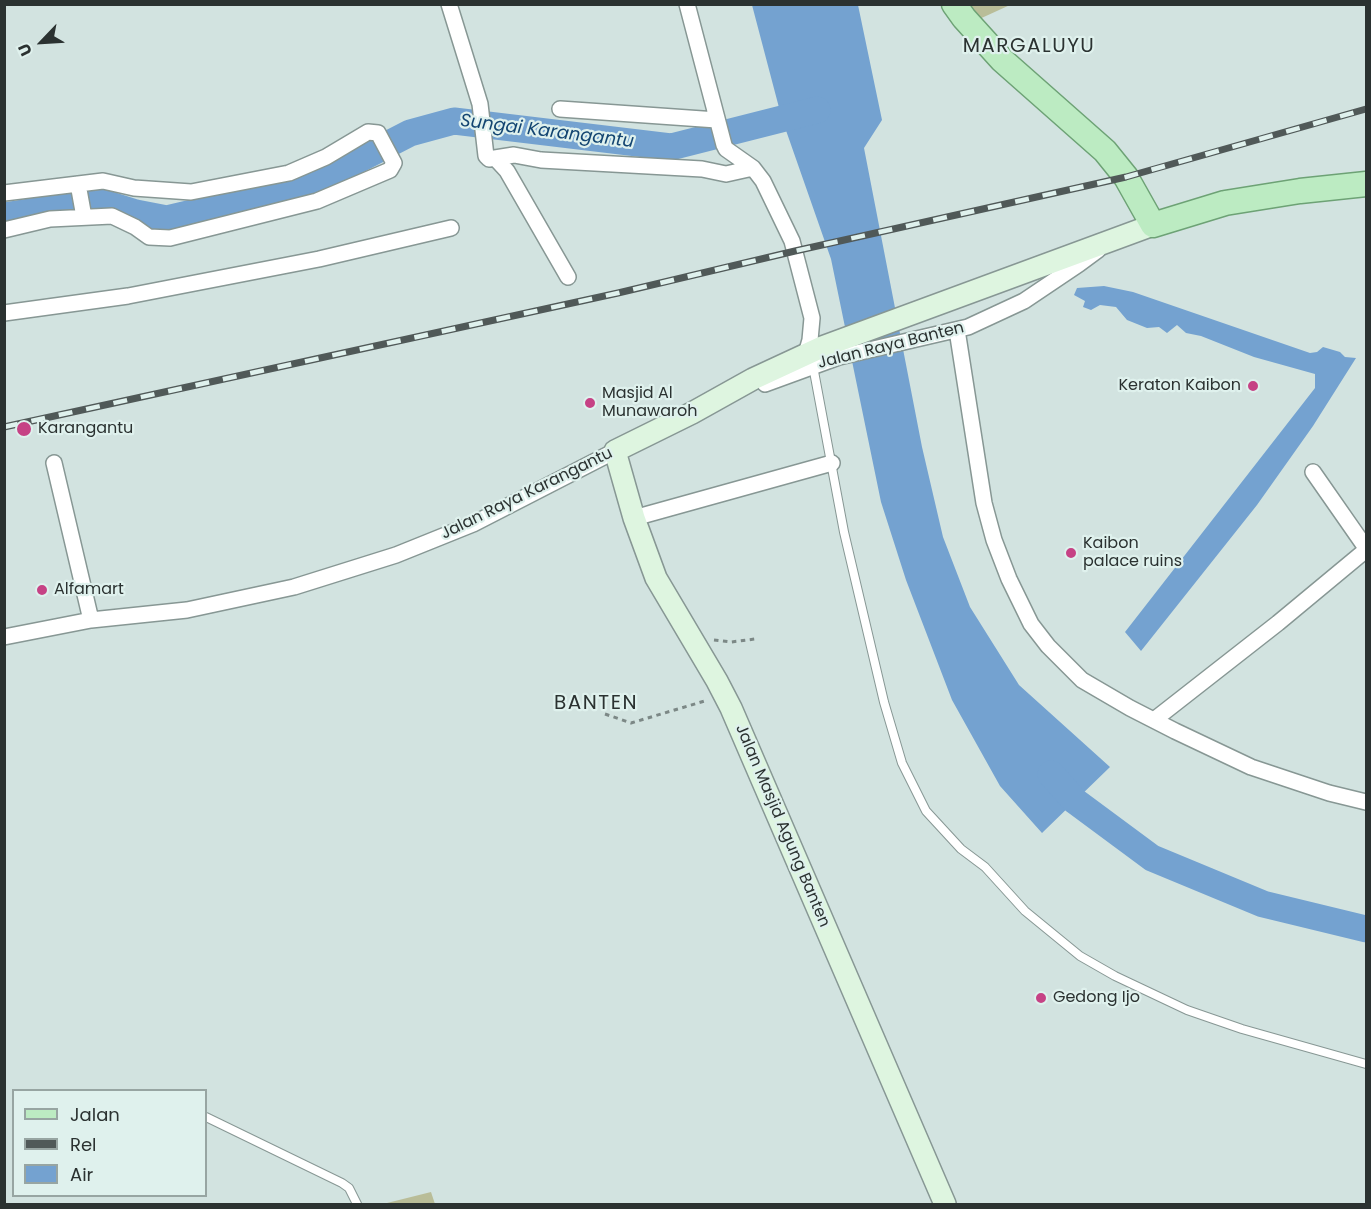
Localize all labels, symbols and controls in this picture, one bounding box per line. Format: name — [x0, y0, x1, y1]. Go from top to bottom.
north arrow — [12, 12, 72, 72]
district label: MARGALUYU — [963, 35, 1095, 59]
text: U — [12, 40, 38, 60]
water label: Sungai Karangantu — [459, 111, 635, 153]
street label: Jalan Raya Banten — [816, 319, 966, 373]
place label: Keraton Kaibon — [1119, 376, 1241, 396]
marker: Keraton Kaibon — [1246, 379, 1260, 393]
place label: Masjid Al Munawaroh — [602, 384, 697, 422]
marker: Masjid Al Munawaroh — [583, 396, 597, 410]
place label: Karangantu — [38, 419, 133, 439]
marker: Karangantu — [15, 420, 33, 438]
street label: Jalan Raya Karangantu — [438, 444, 616, 544]
place label: Kaibon palace ruins — [1083, 534, 1182, 572]
marker: Kaibon palace ruins — [1064, 546, 1078, 560]
place label: Alfamart — [54, 580, 124, 600]
marker: Alfamart — [35, 583, 49, 597]
district label: BANTEN — [554, 692, 638, 716]
street label: Jalan Masjid Agung Banten — [730, 722, 834, 930]
place label: Gedong Ijo — [1053, 988, 1140, 1008]
marker: Gedong Ijo — [1034, 991, 1048, 1005]
legend — [12, 1089, 207, 1197]
text: Jalan — [70, 1102, 120, 1127]
text: Rel — [70, 1132, 97, 1157]
text: Air — [70, 1162, 93, 1187]

